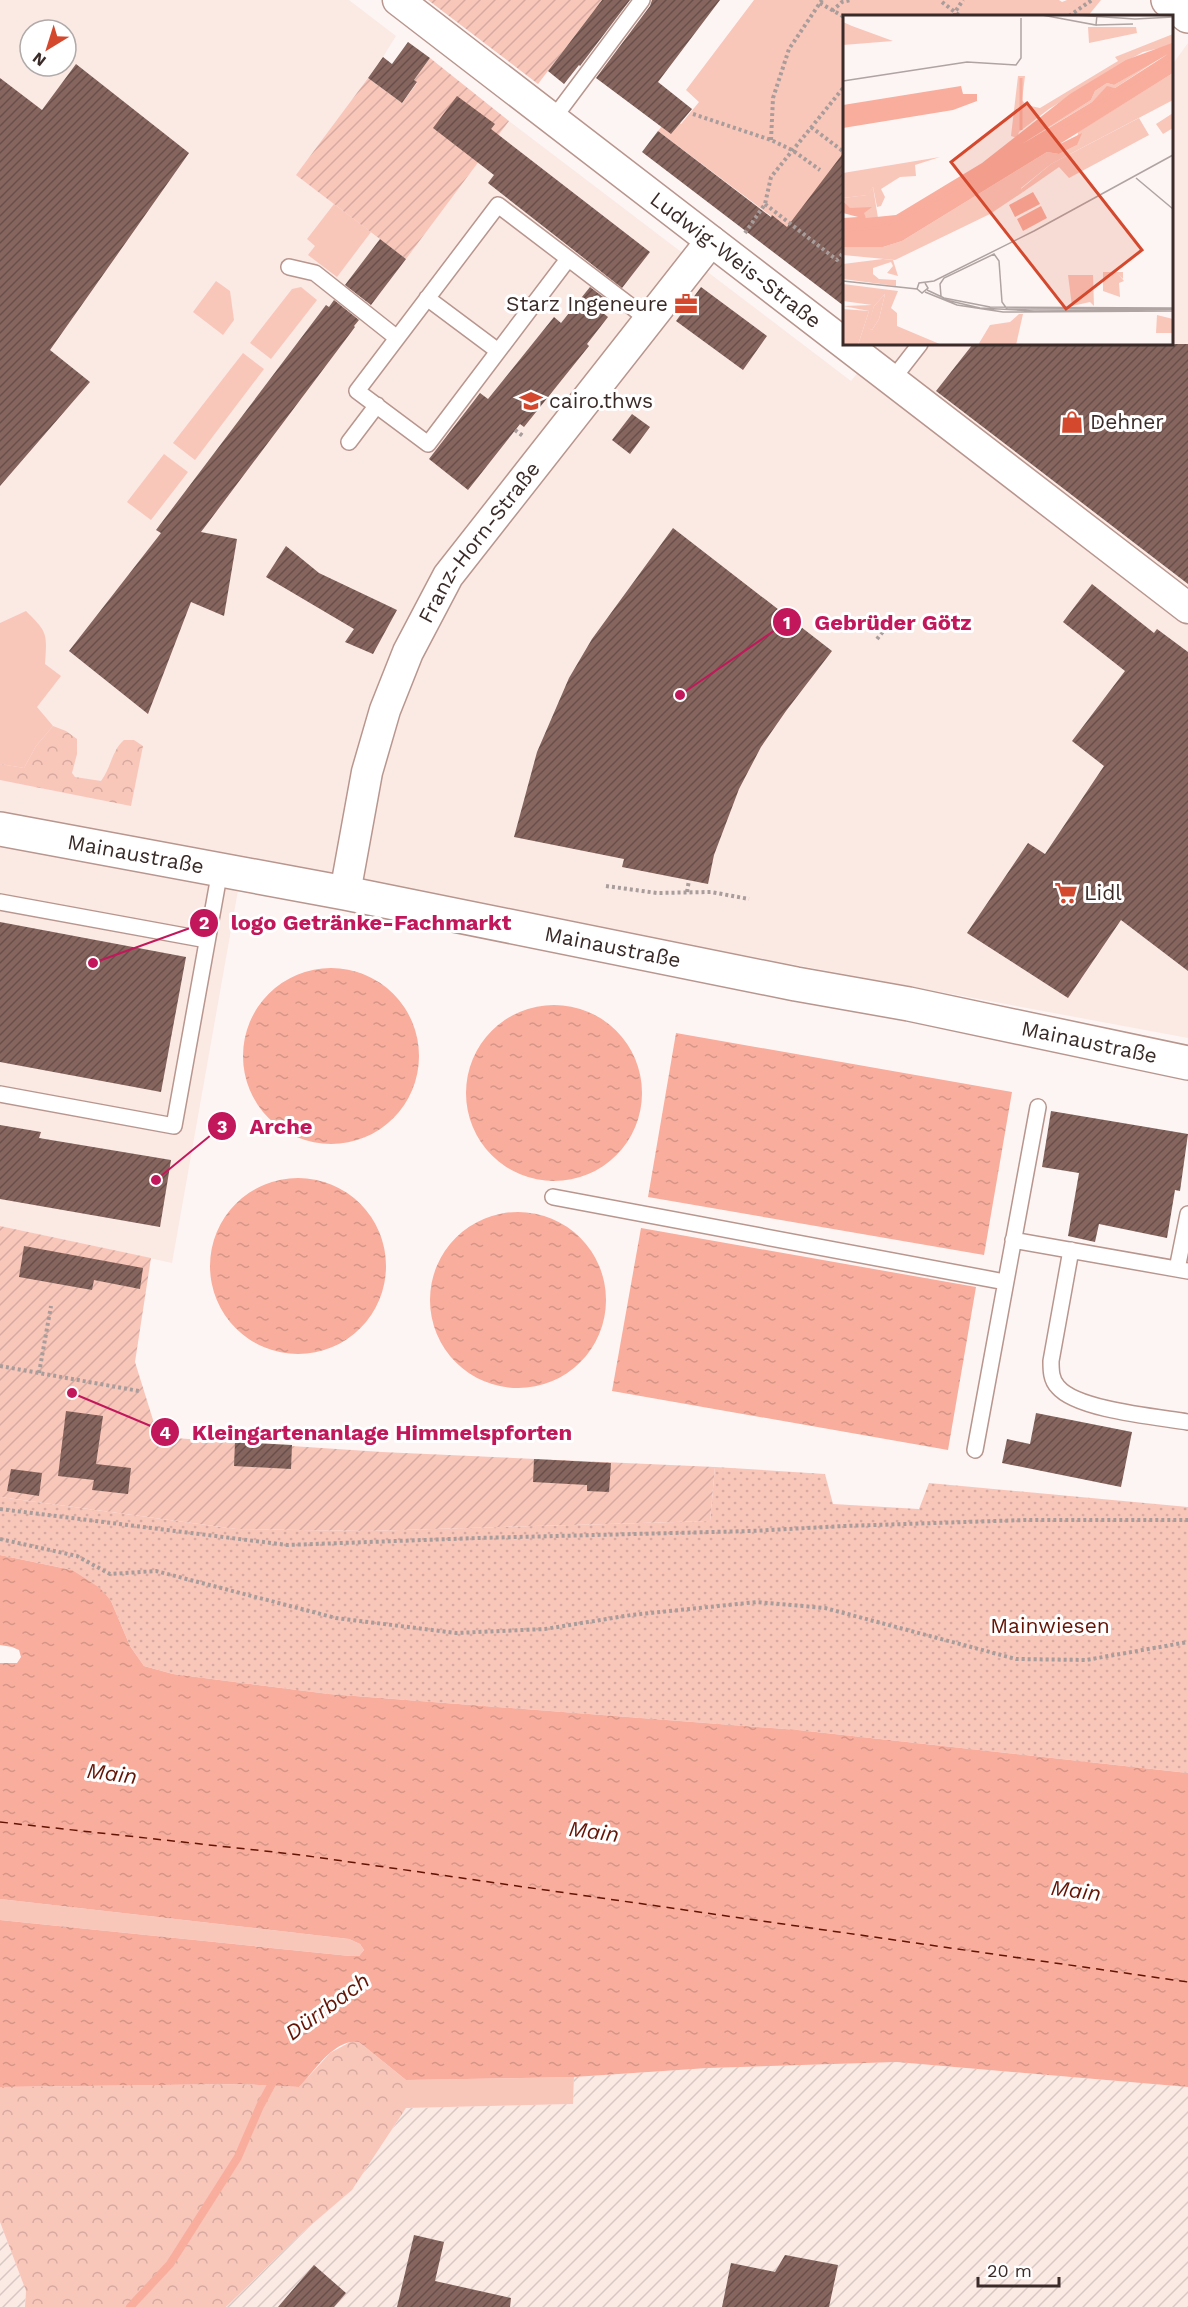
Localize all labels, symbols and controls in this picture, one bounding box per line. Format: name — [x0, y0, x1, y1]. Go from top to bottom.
inset map — [843, 15, 1173, 345]
north arrow — [18, 18, 78, 78]
text: N — [29, 48, 50, 71]
street label: Ludwig-Weis-Straße — [646, 186, 826, 333]
place label: Starz Ingeneure — [506, 291, 668, 316]
office icon: Starz Ingeneure — [673, 291, 699, 317]
school or university icon: cairo.thws — [518, 388, 544, 414]
place label: cairo.thws — [549, 388, 653, 413]
shop icon: Dehner — [1059, 409, 1085, 435]
place label: Dehner — [1090, 409, 1164, 434]
street label: Franz-Horn-Straße — [413, 456, 545, 627]
callout: Gebrüder Götz — [772, 602, 984, 642]
text: Gebrüder Götz — [814, 610, 972, 635]
text: 1 — [783, 612, 791, 633]
street label: Mainaustraße — [66, 829, 206, 879]
supermarket icon: Lidl — [1053, 880, 1079, 906]
place label: Lidl — [1084, 880, 1122, 905]
callout: logo Getränke-Fachmarkt — [189, 903, 524, 943]
text: logo Getränke-Fachmarkt — [231, 910, 512, 935]
text: 2 — [199, 912, 209, 933]
street label: Mainaustraße — [543, 921, 683, 972]
street label: Mainaustraße — [1019, 1015, 1160, 1068]
callout: Arche — [207, 1106, 324, 1146]
text: Arche — [249, 1114, 313, 1139]
text: 3 — [217, 1116, 227, 1137]
callout: Kleingartenanlage Himmelspforten — [150, 1412, 585, 1452]
text: Kleingartenanlage Himmelspforten — [192, 1420, 572, 1445]
text: 4 — [159, 1422, 171, 1443]
park label: Mainwiesen — [990, 1613, 1110, 1638]
water label: Main — [85, 1758, 139, 1789]
water label: Main — [567, 1816, 621, 1847]
water label: Main — [1049, 1875, 1103, 1906]
water label: Dürrbach — [280, 1968, 374, 2045]
scale bar — [978, 2250, 1059, 2288]
text: 20 m — [987, 2260, 1032, 2281]

